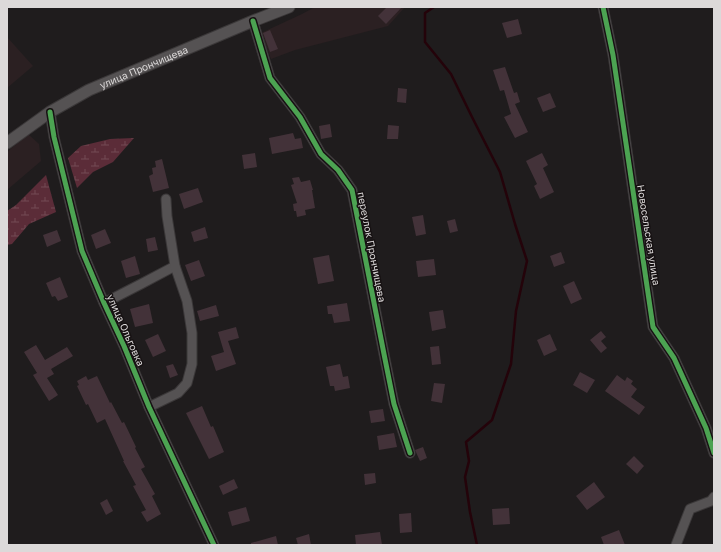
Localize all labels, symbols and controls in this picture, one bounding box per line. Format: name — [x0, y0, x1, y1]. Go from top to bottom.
street label: улица Прончищева — [98, 43, 190, 91]
street label: Новосельская улица — [635, 184, 663, 286]
street label: переулок Прончищева — [355, 191, 389, 303]
street label: улица Ольговка — [105, 292, 147, 368]

